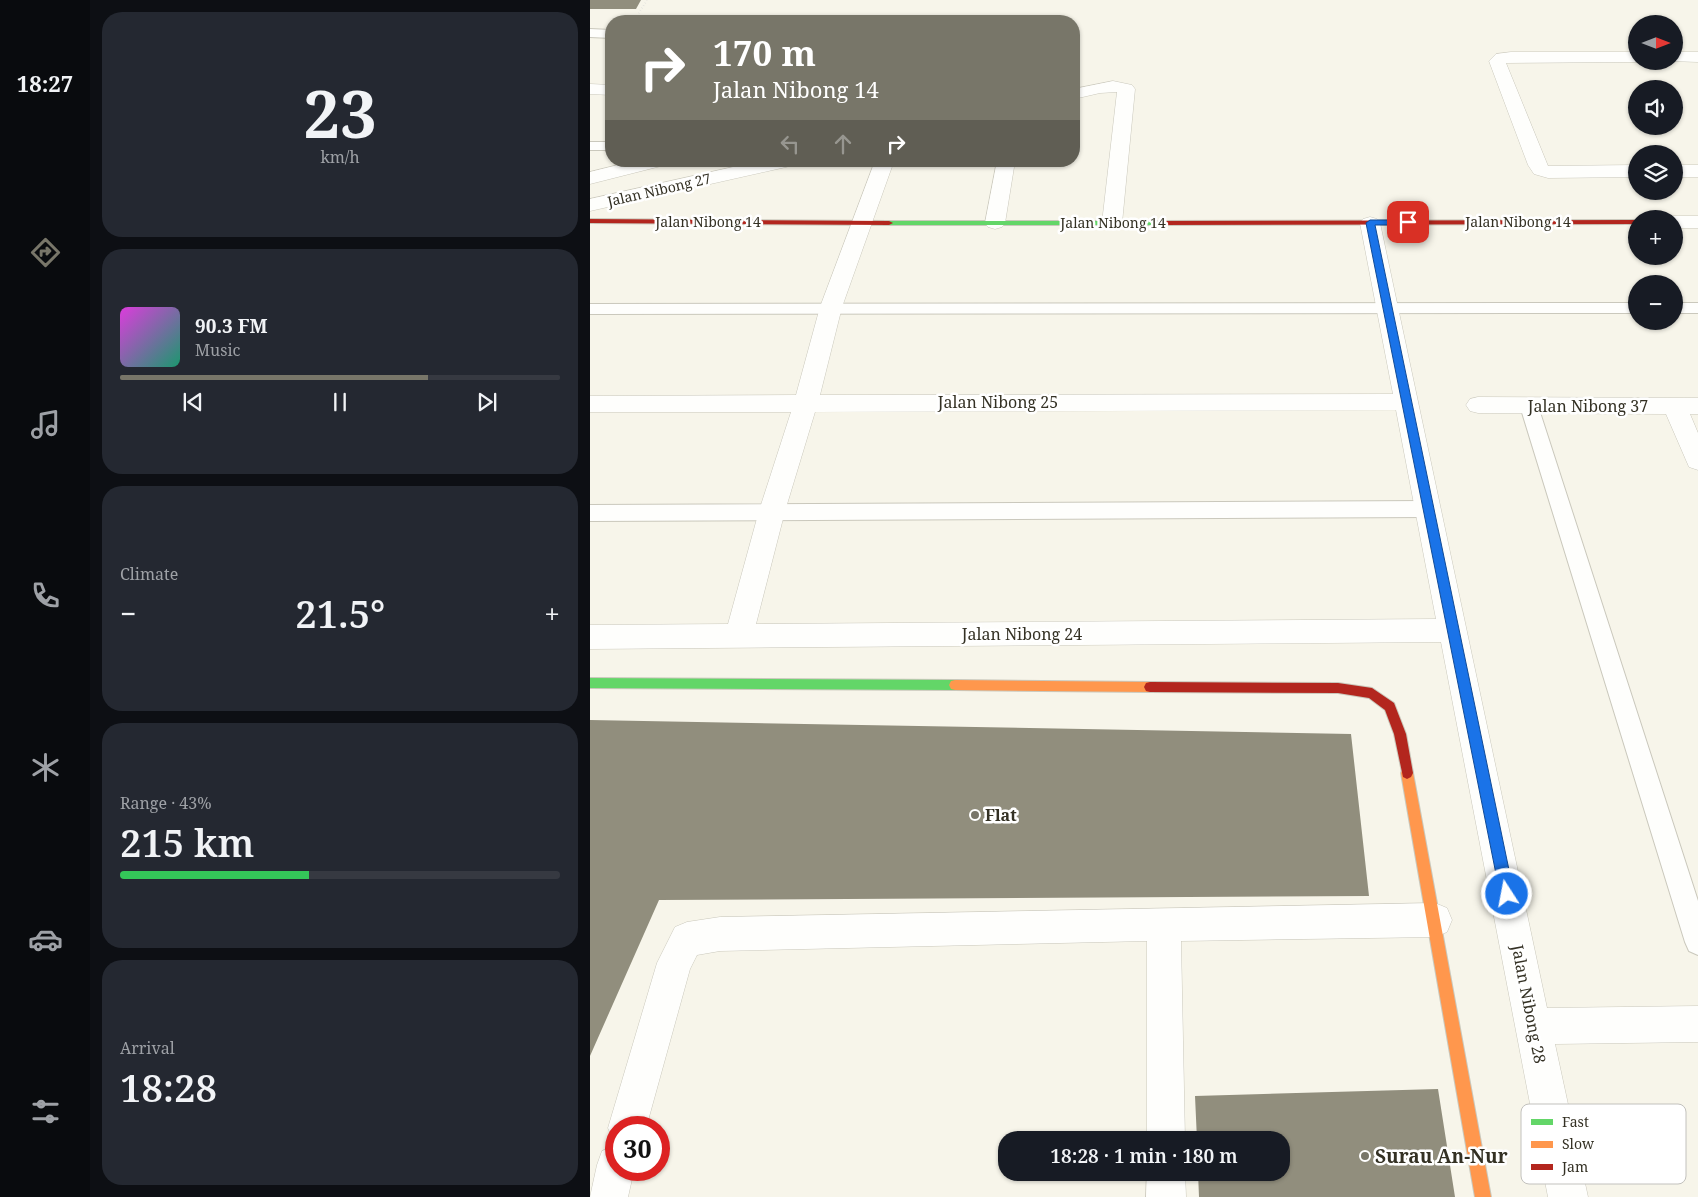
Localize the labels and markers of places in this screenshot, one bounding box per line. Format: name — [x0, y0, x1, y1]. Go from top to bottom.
pin — [1387, 201, 1429, 243]
place label: Flat — [985, 804, 1017, 826]
marker: Flat — [969, 809, 981, 821]
place label: Surau An-Nur — [1375, 1143, 1508, 1169]
marker: Surau An-Nur — [1359, 1150, 1371, 1162]

